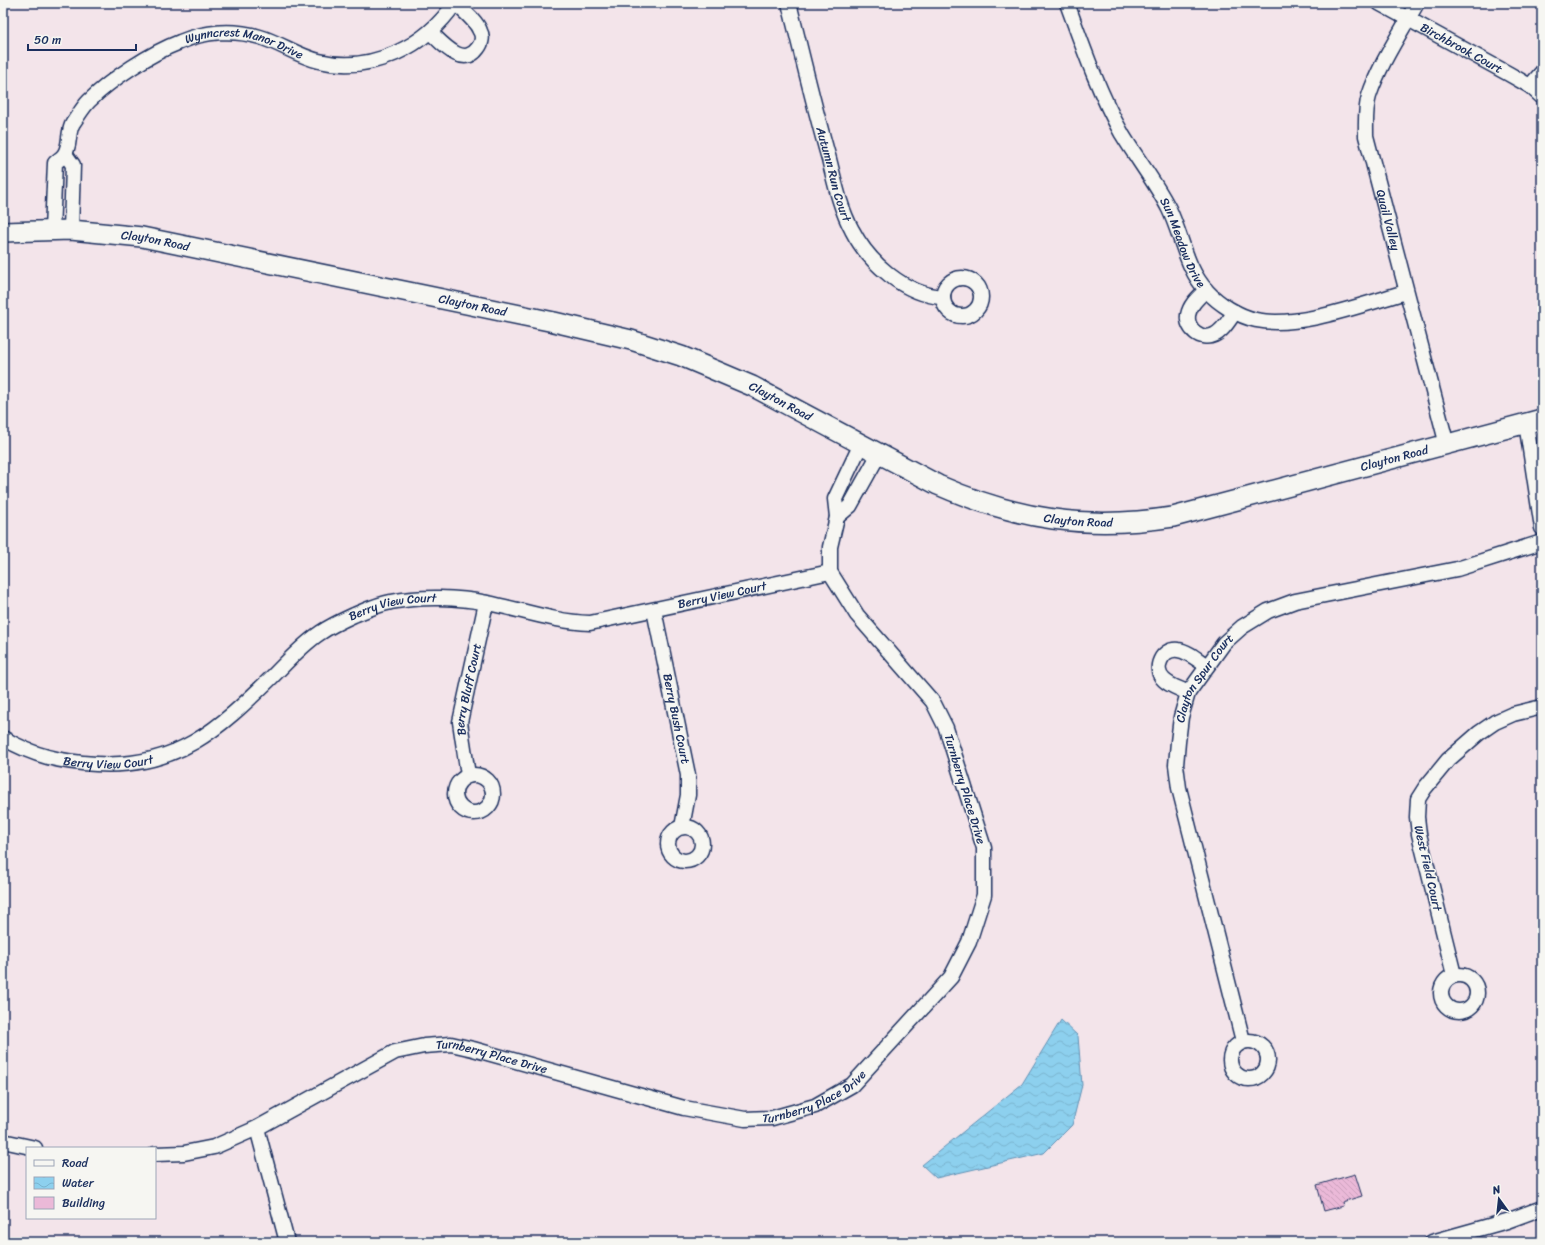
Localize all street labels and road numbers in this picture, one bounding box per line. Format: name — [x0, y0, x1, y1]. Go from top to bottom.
street label: Birchbrook Court — [1416, 16, 1507, 80]
street label: Wynncrest Manor Drive — [182, 21, 307, 66]
street label: Autumn Run Court — [809, 123, 858, 227]
street label: Quail Valley — [1369, 187, 1407, 254]
street label: Sun Meadow Drive — [1154, 193, 1212, 293]
street label: Clayton Road — [120, 224, 192, 258]
street label: Clayton Road — [436, 287, 509, 323]
street label: Clayton Road — [745, 375, 817, 427]
street label: Clayton Road — [1358, 439, 1431, 478]
street label: Clayton Road — [1042, 507, 1114, 533]
street label: Berry View Court — [676, 575, 769, 615]
street label: Berry View Court — [345, 587, 438, 627]
street label: Clayton Spur Court — [1169, 628, 1239, 724]
street label: Berry Bluff Court — [449, 641, 488, 737]
street label: Berry Bush Court — [656, 672, 696, 766]
street label: Turnberry Place Drive — [938, 731, 992, 847]
street label: Berry View Court — [62, 748, 157, 775]
street label: West Field Court — [1407, 823, 1449, 914]
street label: Turnberry Place Drive — [435, 1033, 550, 1080]
street label: Turnberry Place Drive — [762, 1065, 872, 1129]

